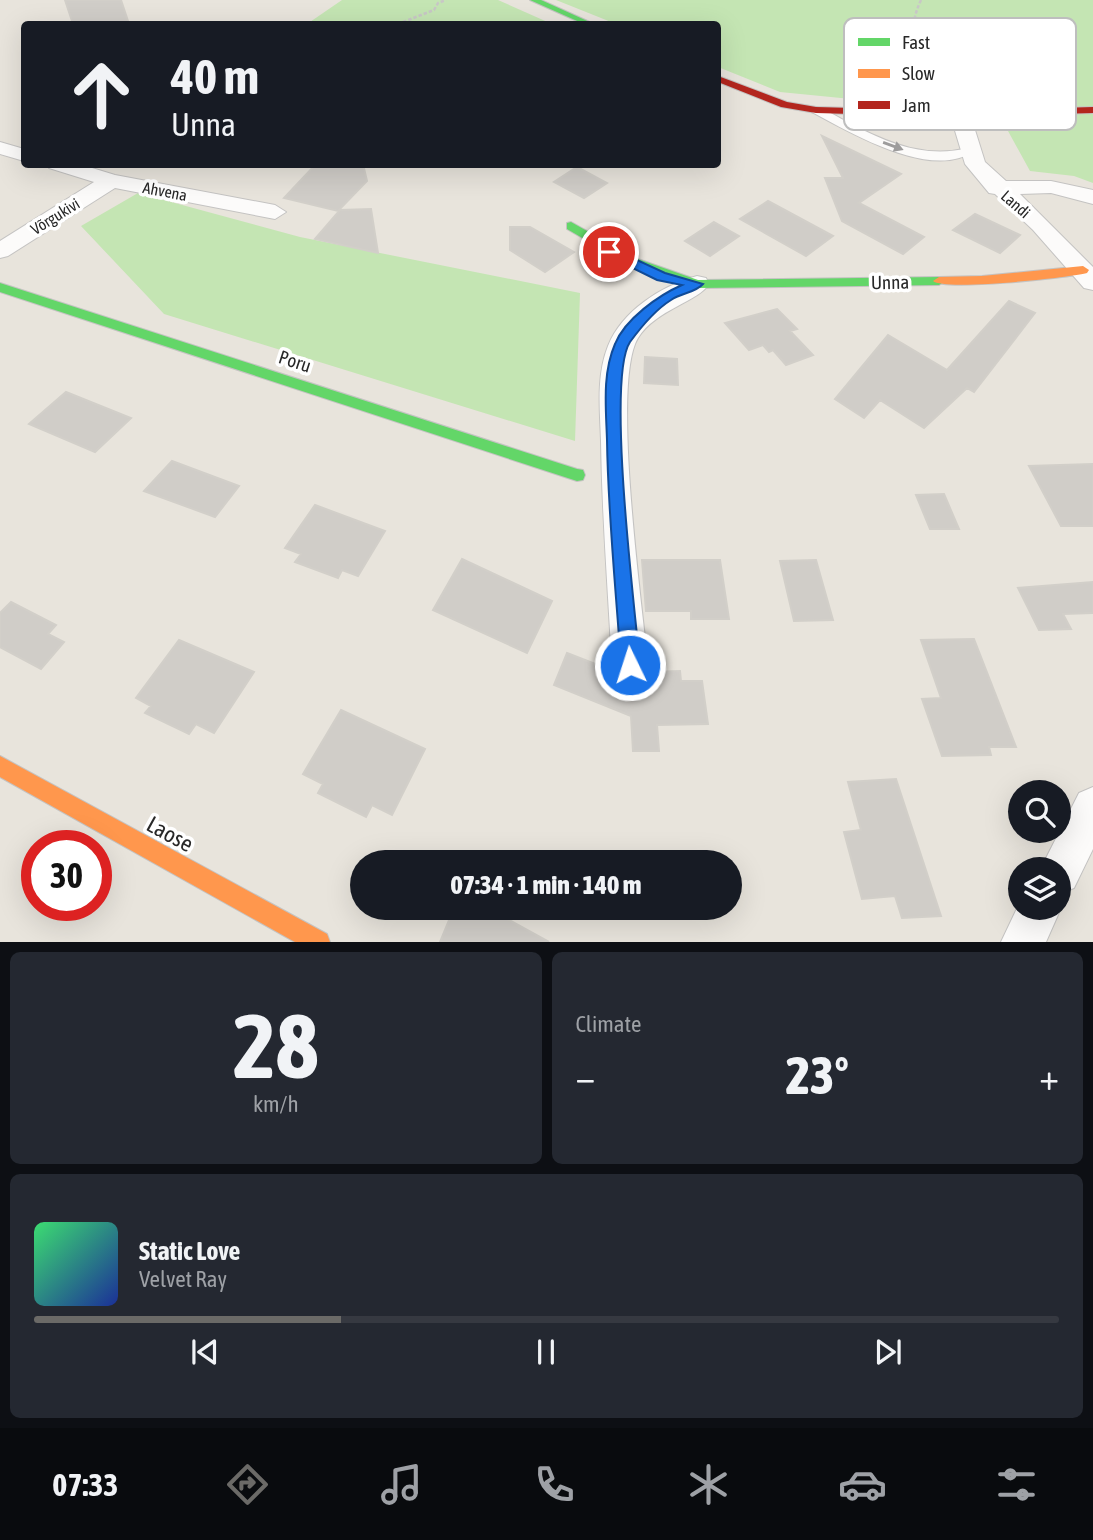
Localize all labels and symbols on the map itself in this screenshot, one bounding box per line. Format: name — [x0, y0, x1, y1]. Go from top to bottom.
legend — [844, 18, 1076, 130]
text: Fast — [902, 31, 930, 53]
text: Slow — [902, 62, 936, 84]
text: Jam — [902, 94, 931, 116]
one-way arrow — [882, 141, 903, 152]
street label: Ahvena — [141, 178, 189, 204]
street label: Landi — [998, 186, 1034, 222]
street label: Võrgukivi — [27, 194, 83, 239]
pin — [579, 222, 639, 282]
street label: Unna — [871, 271, 909, 293]
street label: Poru — [276, 345, 314, 377]
position arrow — [593, 628, 667, 702]
street label: Laose — [142, 811, 198, 857]
speed limit sign: 30 — [21, 830, 112, 921]

